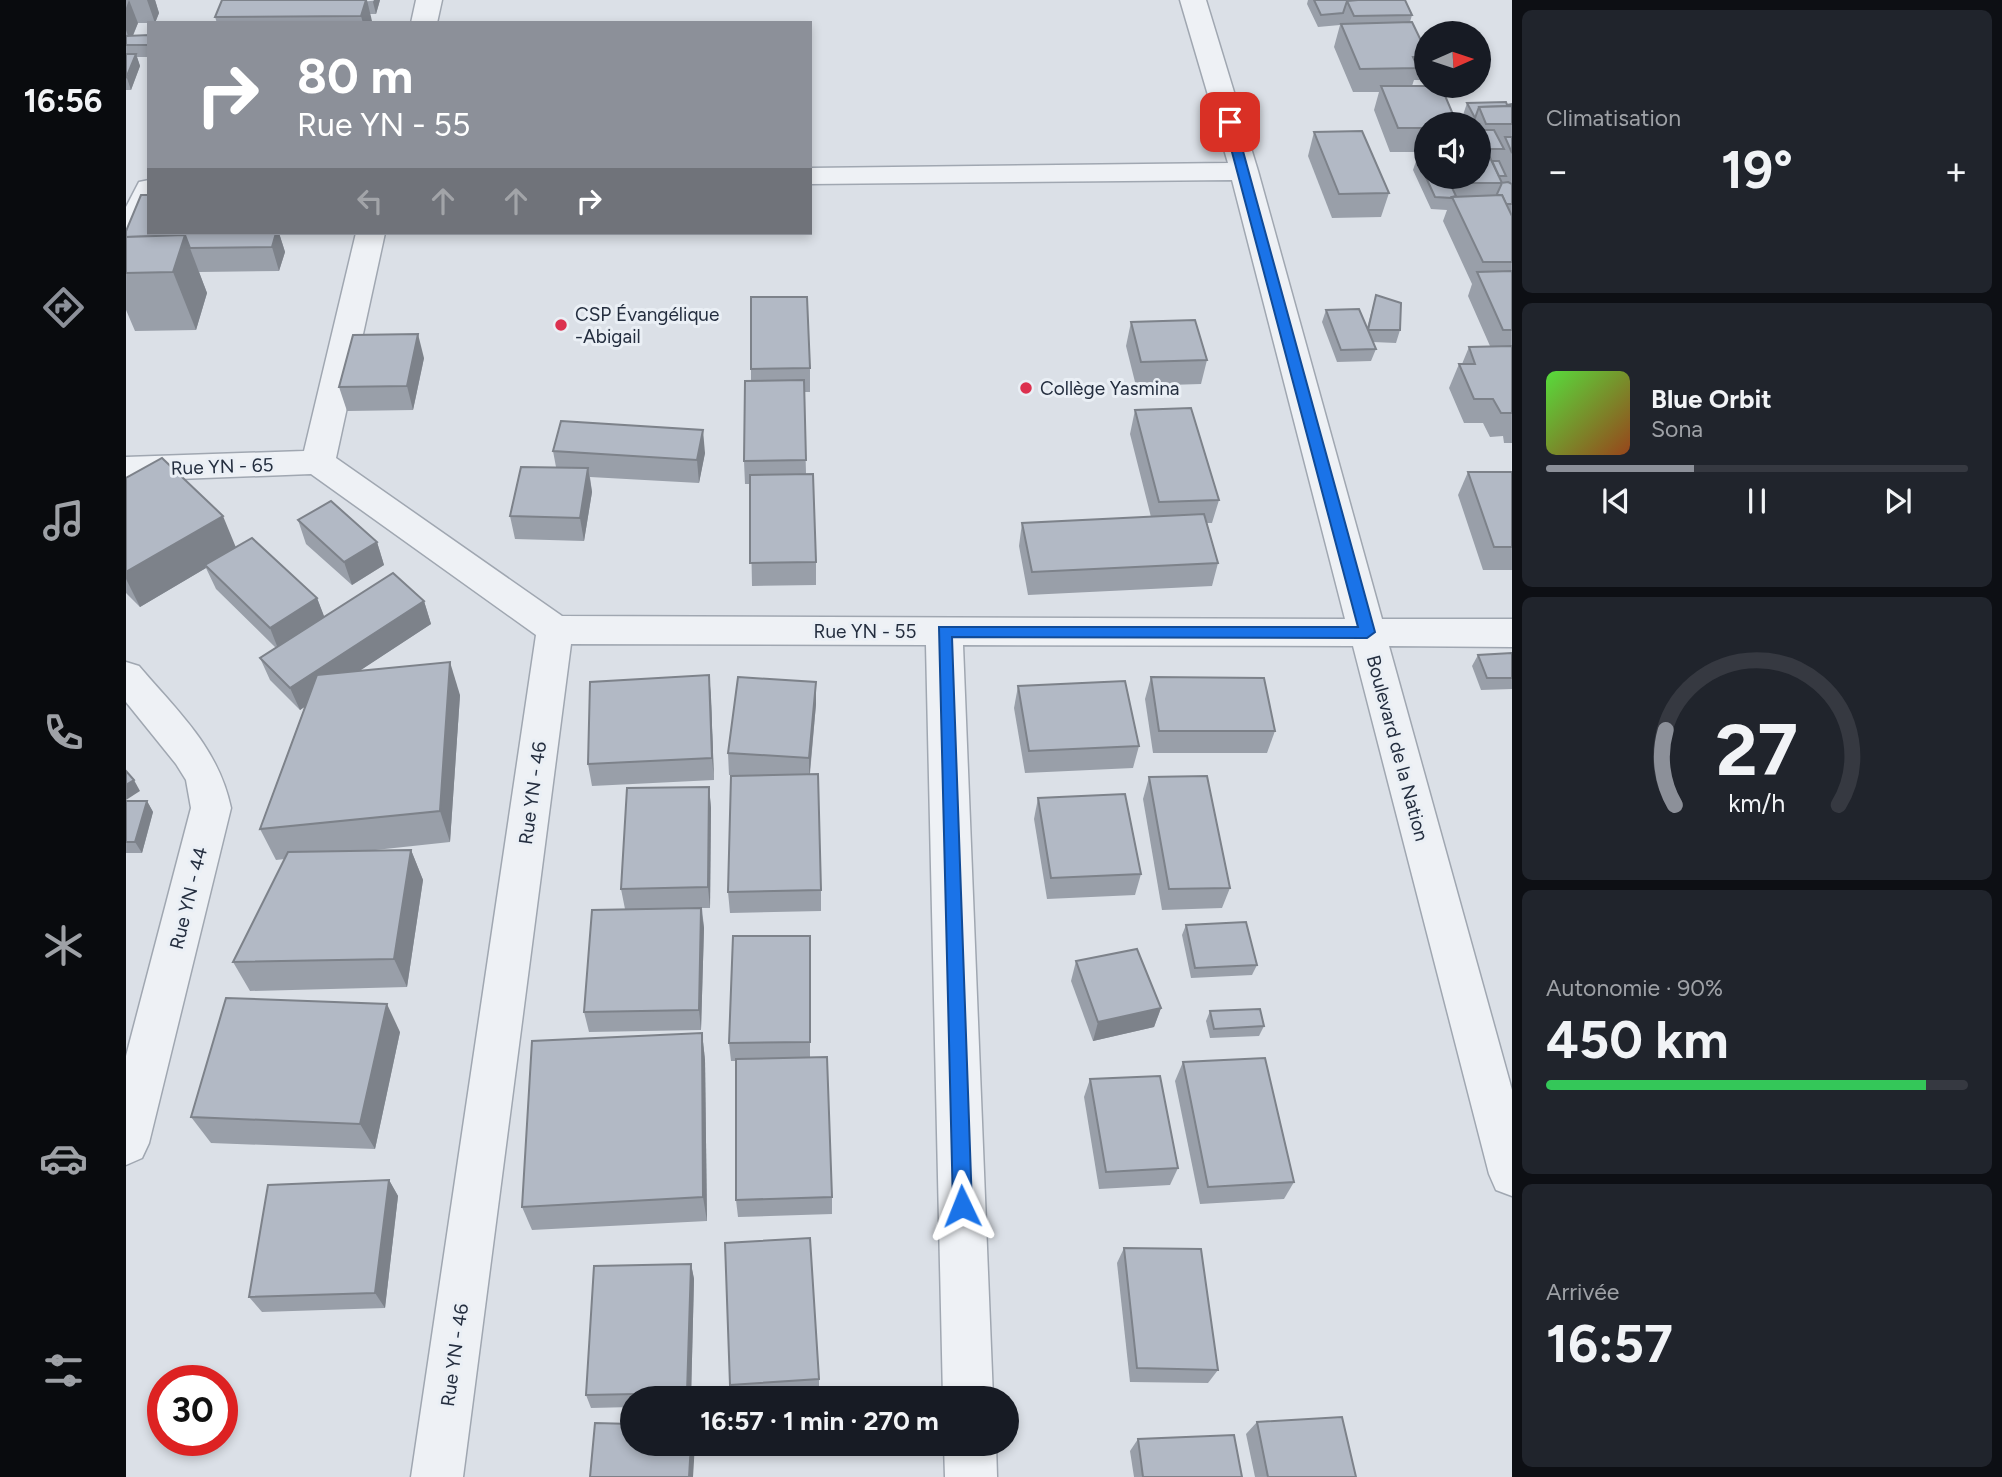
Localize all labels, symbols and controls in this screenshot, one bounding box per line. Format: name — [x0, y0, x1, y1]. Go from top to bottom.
north arrow — [1414, 21, 1491, 98]
map controls — [1414, 21, 1491, 189]
text: 80 m — [297, 46, 413, 105]
icon: right — [182, 49, 273, 140]
text: 16:56 — [24, 82, 102, 120]
pin — [1200, 92, 1260, 152]
icon: arrive — [1211, 103, 1249, 141]
text: Climatisation — [1546, 104, 1681, 132]
text: Rue YN - 55 — [297, 106, 470, 144]
button: sound — [1414, 112, 1491, 189]
text: 19° — [1721, 139, 1793, 201]
text: − — [1546, 148, 1570, 194]
text: + — [1944, 148, 1968, 194]
icon: left — [351, 182, 389, 220]
icon: ahead — [424, 182, 462, 220]
icon: ahead — [497, 182, 535, 220]
icon: right — [570, 182, 608, 220]
icon: directions — [39, 283, 88, 332]
place label: CSP Évangélique -Abigail — [575, 303, 719, 348]
marker: CSP Évangélique -Abigail — [553, 317, 569, 333]
place label: Collège Yasmina — [1040, 377, 1179, 400]
marker: Collège Yasmina — [1018, 380, 1034, 396]
text: Blue Orbit — [1651, 383, 1772, 415]
text: Sona — [1651, 415, 1703, 443]
street label: Rue YN - 65 — [170, 453, 274, 480]
icon: previous — [1597, 482, 1635, 520]
icon: pause — [1738, 482, 1776, 520]
icon: next — [1879, 482, 1917, 520]
icon: music — [39, 496, 88, 545]
street label: Rue YN - 55 — [814, 620, 917, 643]
street label: Boulevard de la Nation — [1362, 653, 1433, 844]
text: 27 — [1716, 706, 1798, 793]
icon: phone — [39, 708, 88, 757]
street label: Rue YN - 46 — [514, 740, 551, 846]
text: km/h — [1728, 787, 1786, 817]
street label: Rue YN - 44 — [165, 844, 212, 952]
icon: climate — [39, 921, 88, 970]
text: Autonomie · 90% — [1546, 974, 1723, 1002]
text: 450 km — [1546, 1009, 1729, 1071]
icon: car — [39, 1134, 88, 1183]
position arrow — [925, 1169, 999, 1243]
text: Arrivée — [1546, 1278, 1619, 1306]
street label: Rue YN - 46 — [436, 1302, 473, 1408]
text: 16:57 — [1546, 1313, 1673, 1375]
icon: filters — [39, 1346, 88, 1395]
speed limit sign: 30 — [147, 1365, 238, 1456]
text: 16:57 · 1 min · 270 m — [700, 1405, 939, 1437]

